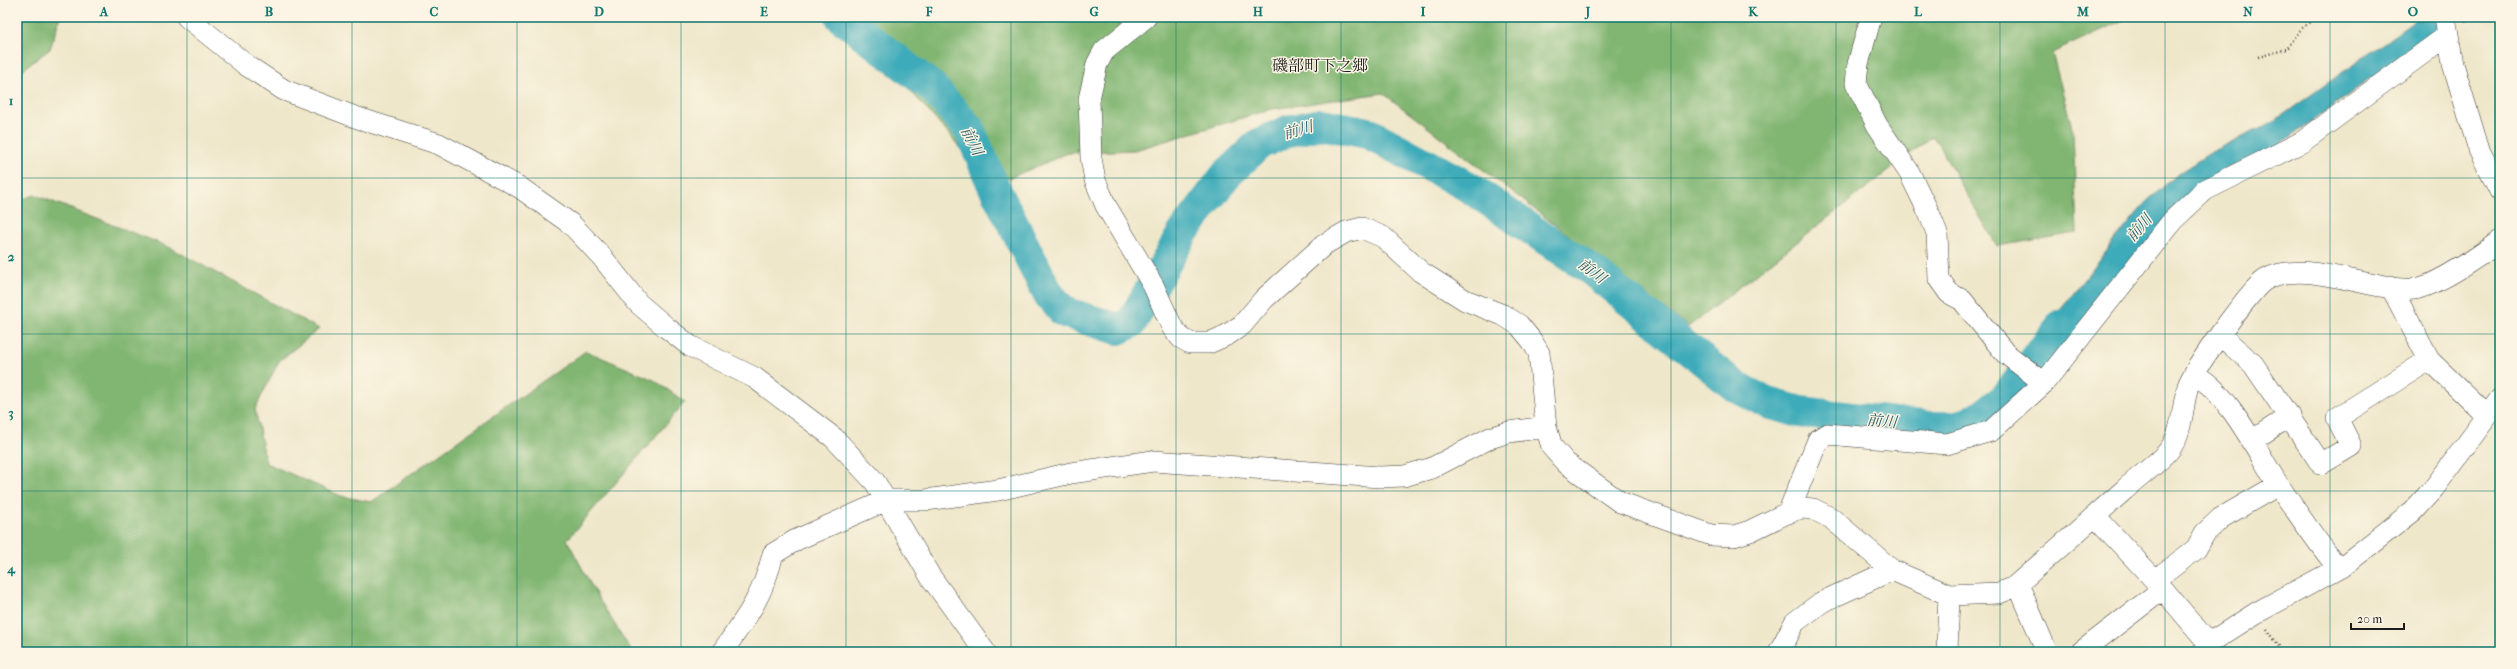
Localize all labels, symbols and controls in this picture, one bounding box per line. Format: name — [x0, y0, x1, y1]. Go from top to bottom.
text: A — [99, 4, 109, 19]
text: B — [265, 4, 274, 19]
text: C — [430, 4, 439, 19]
text: D — [594, 4, 604, 19]
text: E — [760, 4, 768, 19]
text: F — [925, 4, 933, 19]
text: G — [1089, 4, 1099, 19]
text: H — [1253, 4, 1264, 19]
text: I — [1420, 4, 1426, 19]
text: J — [1584, 4, 1591, 20]
text: K — [1748, 4, 1759, 19]
text: L — [1914, 4, 1923, 19]
text: M — [2076, 4, 2089, 19]
text: N — [2243, 4, 2253, 19]
text: O — [2408, 4, 2418, 19]
district label: 磯部町下之郷 — [1272, 56, 1368, 75]
text: 1 — [9, 93, 14, 108]
water label: 前川 — [1281, 117, 1317, 143]
water label: 前川 — [957, 124, 988, 160]
water label: 前川 — [2122, 209, 2157, 245]
text: 2 — [8, 249, 15, 264]
water label: 前川 — [1575, 255, 1611, 288]
text: 3 — [8, 405, 14, 421]
water label: 前川 — [1866, 411, 1900, 431]
text: 4 — [6, 561, 16, 577]
scale bar — [2351, 605, 2404, 631]
text: 20 m — [2357, 612, 2382, 626]

